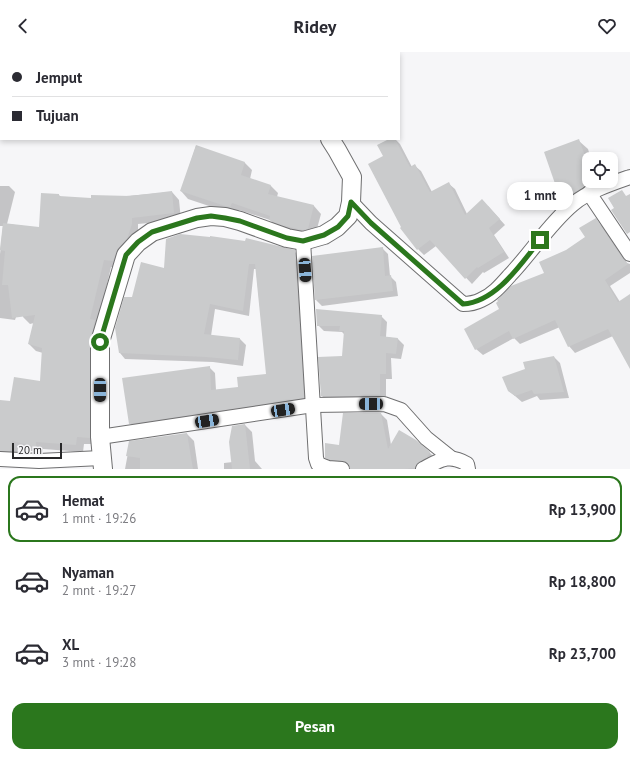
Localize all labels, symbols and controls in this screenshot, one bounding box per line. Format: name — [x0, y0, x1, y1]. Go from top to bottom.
icon: back — [12, 15, 34, 37]
text: Ridey — [294, 15, 336, 38]
icon: heart — [596, 15, 618, 37]
text: Jemput — [36, 68, 82, 87]
text: Tujuan — [36, 106, 79, 125]
map controls — [582, 152, 618, 188]
button: locate — [582, 152, 618, 188]
callout: 1 mnt — [507, 182, 573, 210]
text: 1 mnt — [524, 187, 556, 204]
route end — [531, 231, 549, 249]
car — [298, 258, 312, 282]
route start — [91, 333, 109, 351]
car — [94, 378, 106, 402]
car — [359, 398, 383, 410]
car — [270, 402, 296, 418]
car — [194, 413, 220, 429]
scale bar — [12, 441, 62, 460]
text: 20 m — [18, 443, 42, 457]
icon: car — [14, 491, 50, 527]
text: Hemat — [62, 491, 104, 510]
text: Rp 13,900 — [549, 500, 616, 519]
text: 1 mnt · 19:26 — [62, 510, 136, 527]
icon: car — [14, 563, 50, 599]
text: Nyaman — [62, 563, 114, 582]
text: Rp 18,800 — [549, 572, 616, 591]
text: 2 mnt · 19:27 — [62, 582, 136, 599]
icon: car — [14, 635, 50, 671]
text: XL — [62, 635, 79, 654]
text: Rp 23,700 — [549, 644, 616, 663]
text: 3 mnt · 19:28 — [62, 654, 136, 671]
button: Pesan — [12, 703, 618, 749]

